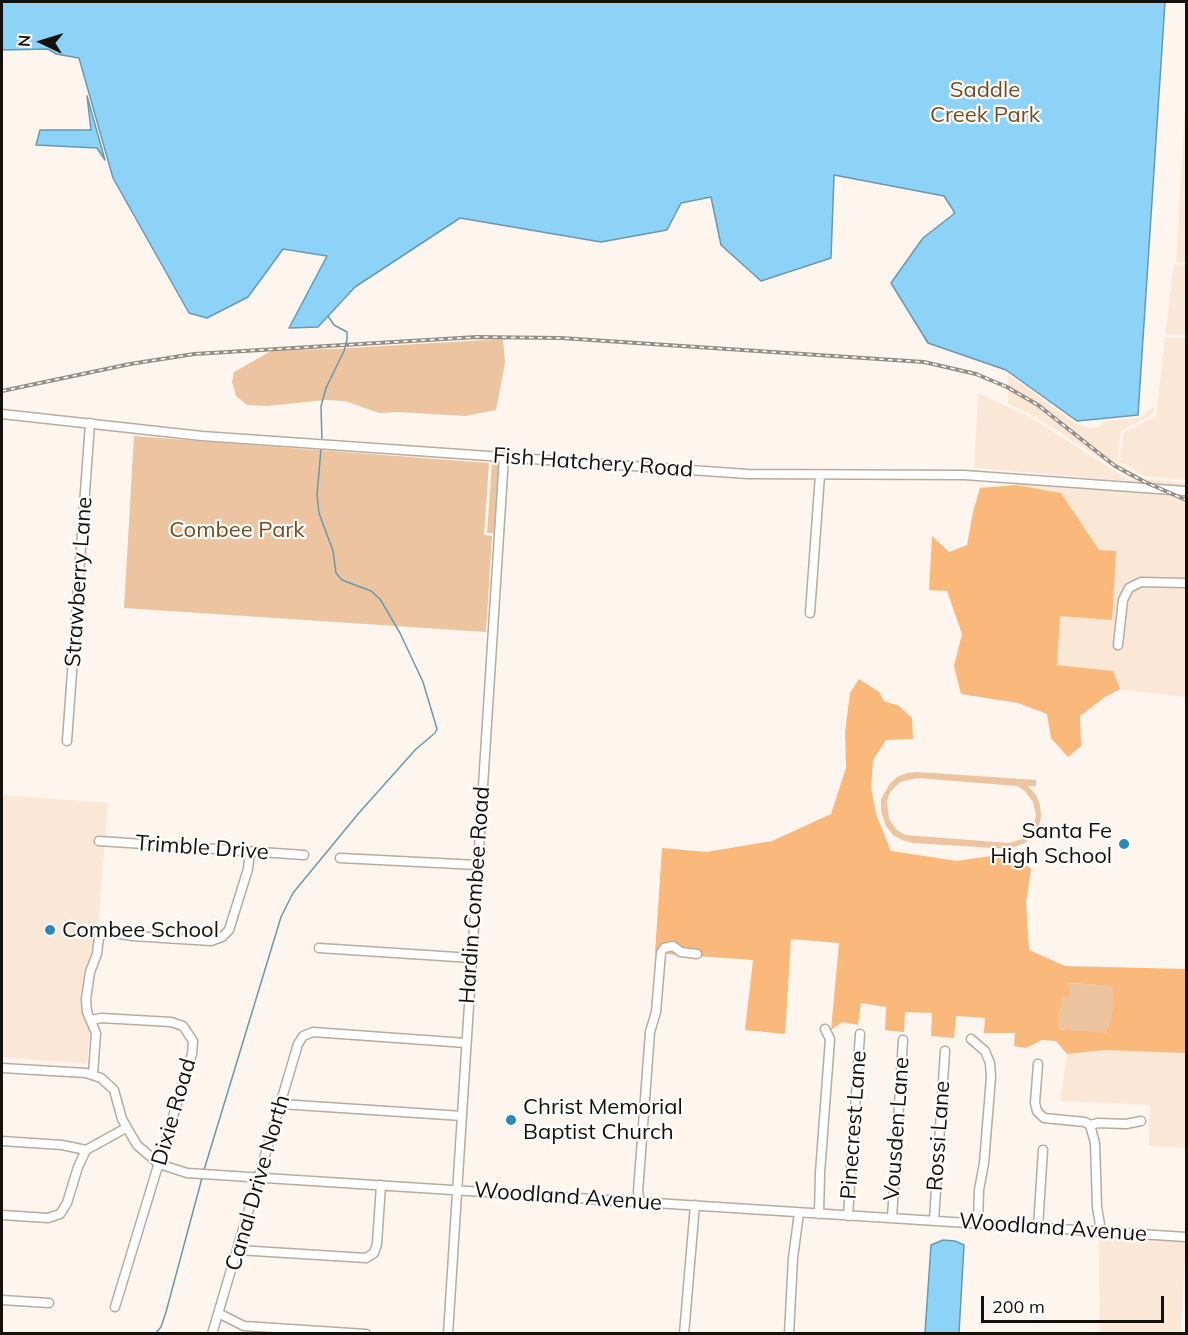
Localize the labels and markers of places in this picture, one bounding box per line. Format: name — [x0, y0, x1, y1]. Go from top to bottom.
place label: Santa Fe High School — [990, 818, 1112, 870]
marker: Santa Fe High School — [1117, 837, 1131, 851]
place label: Combee School — [62, 917, 219, 943]
marker: Combee School — [43, 923, 57, 937]
place label: Christ Memorial Baptist Church — [523, 1094, 683, 1146]
marker: Christ Memorial Baptist Church — [504, 1113, 518, 1127]

